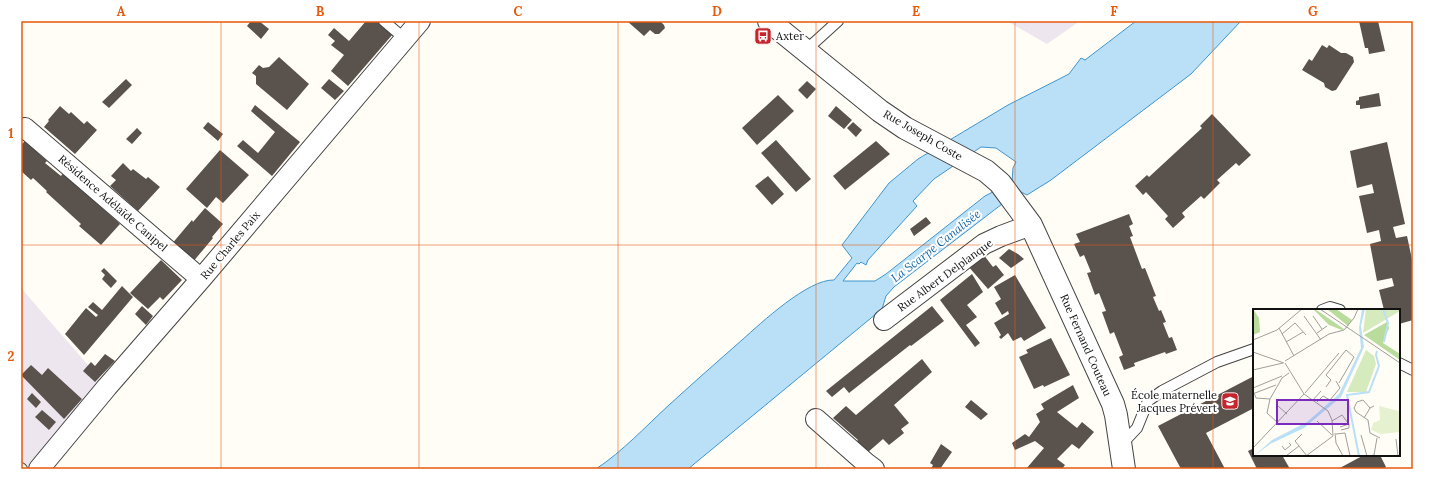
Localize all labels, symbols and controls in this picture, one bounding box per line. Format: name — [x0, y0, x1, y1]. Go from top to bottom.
text: A — [117, 3, 126, 20]
text: B — [316, 3, 325, 20]
text: C — [514, 3, 523, 20]
text: D — [712, 3, 722, 20]
text: E — [912, 3, 920, 20]
text: F — [1110, 3, 1118, 20]
text: G — [1308, 3, 1318, 20]
bus stop icon: Axter — [753, 26, 773, 46]
place label: Axter — [775, 29, 804, 43]
street label: Rue Joseph Coste — [881, 107, 965, 163]
text: 1 — [8, 125, 14, 142]
street label: Résidence Adélaïde Canipel — [56, 152, 170, 254]
water label: La Scarpe Canalisée — [888, 206, 984, 285]
street label: Rue Charles Paix — [197, 208, 263, 282]
street label: Rue Albert Delplanque — [895, 236, 995, 314]
street label: Rue Fernand Couteau — [1057, 292, 1115, 399]
inset map — [1253, 309, 1400, 456]
text: 2 — [8, 348, 15, 365]
place label: École maternelle Jacques Prévert — [1131, 388, 1218, 415]
school or university icon: École maternelle Jacques Prévert — [1220, 391, 1240, 411]

